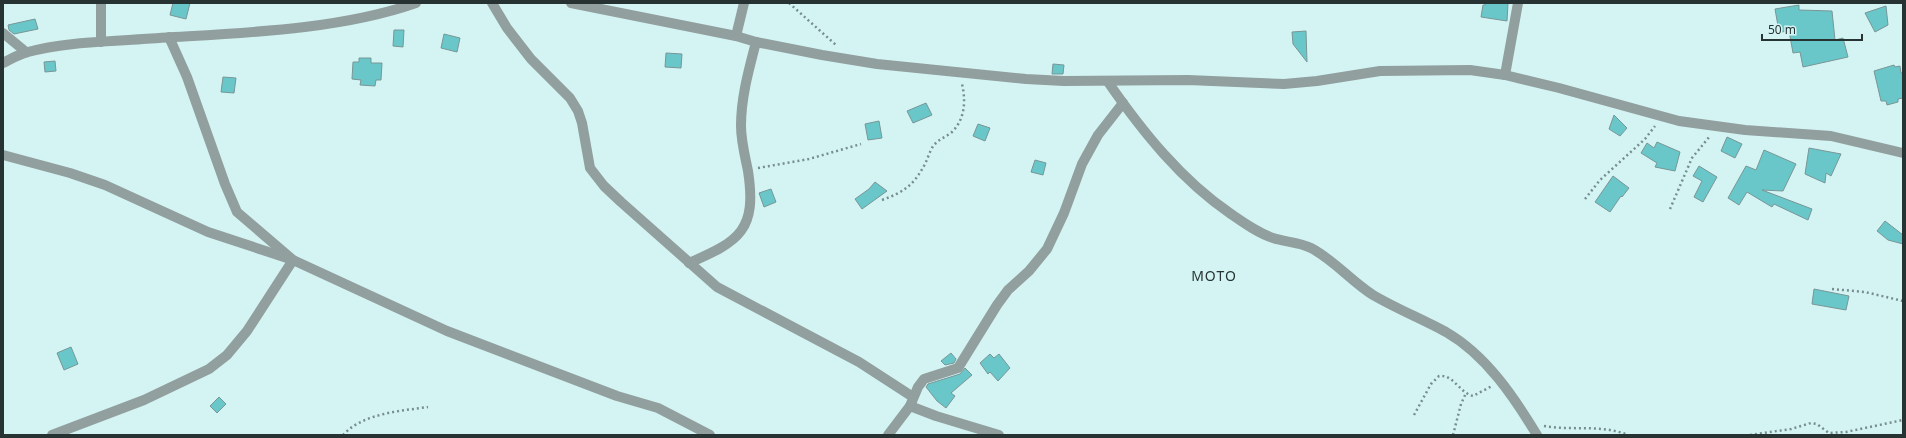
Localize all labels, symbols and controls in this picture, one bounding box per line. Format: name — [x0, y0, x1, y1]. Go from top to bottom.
scale bar — [1762, 16, 1862, 42]
text: 50 m — [1768, 21, 1796, 38]
district label: MOTO — [1191, 266, 1237, 285]

